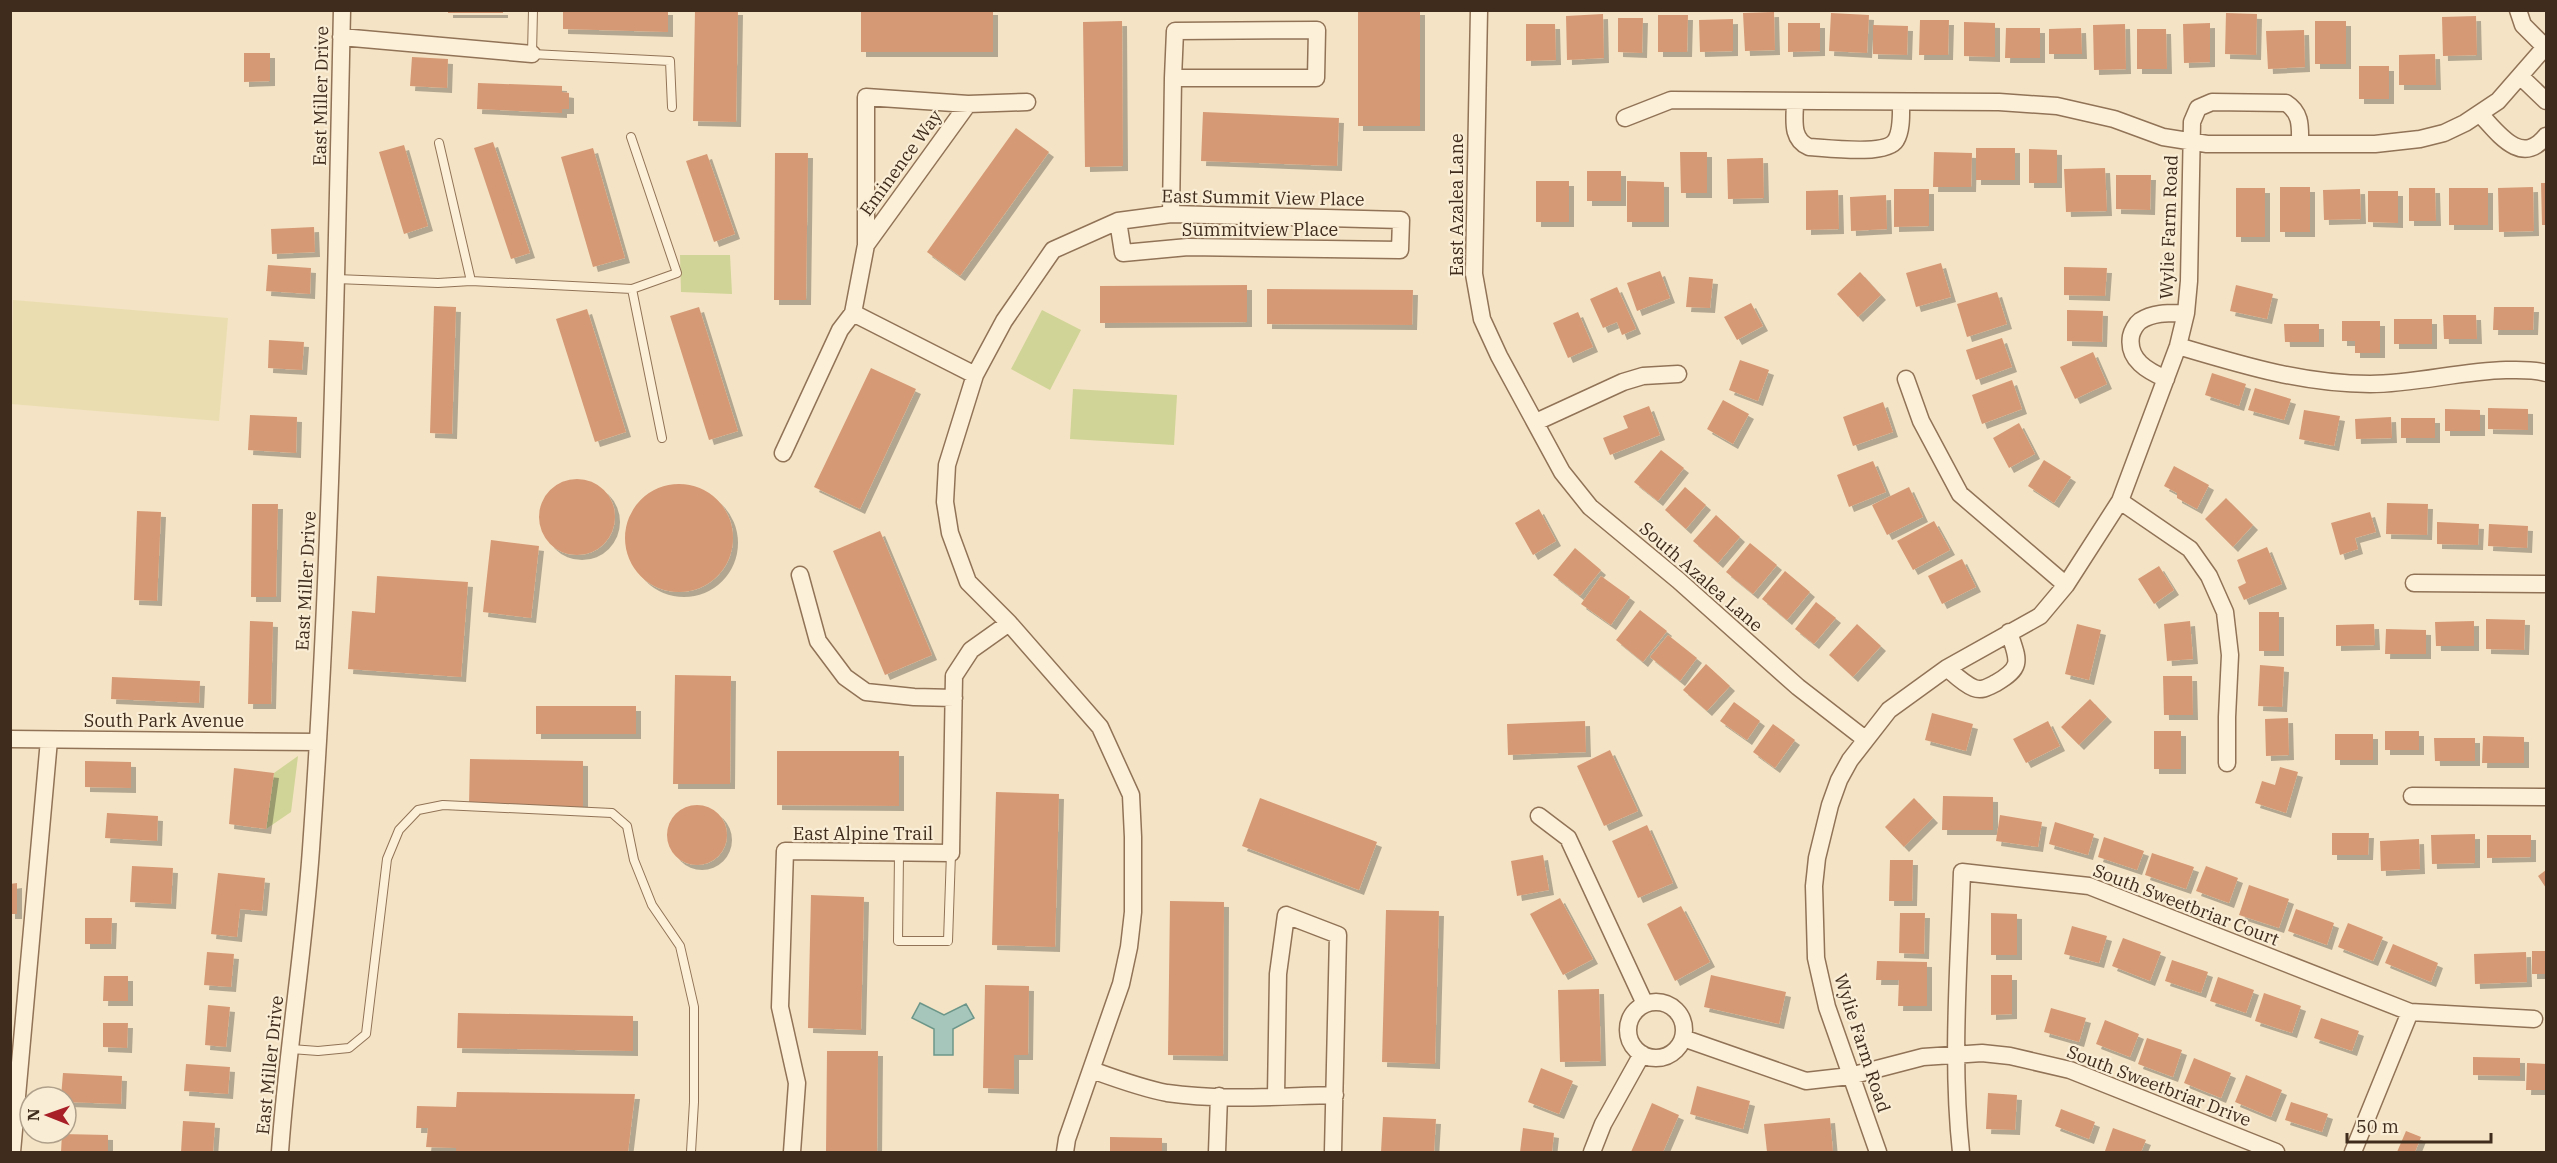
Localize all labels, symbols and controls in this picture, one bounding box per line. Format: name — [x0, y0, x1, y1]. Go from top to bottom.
street label: East Miller Drive — [308, 26, 333, 166]
street label: Eminence Way — [854, 105, 947, 220]
street label: East Azalea Lane — [1445, 133, 1468, 277]
street label: Wylie Farm Road — [2154, 154, 2183, 300]
street label: East Summit View Place — [1161, 184, 1365, 211]
street label: Summitview Place — [1182, 218, 1338, 241]
street label: East Miller Drive — [290, 510, 321, 651]
street label: South Azalea Lane — [1635, 517, 1768, 637]
street label: South Park Avenue — [84, 709, 244, 732]
street label: East Alpine Trail — [793, 822, 933, 845]
street label: South Sweetbriar Court — [2090, 858, 2282, 951]
street label: Wylie Farm Road — [1829, 971, 1896, 1115]
street label: East Miller Drive — [251, 994, 288, 1136]
street label: South Sweetbriar Drive — [2064, 1040, 2255, 1131]
north arrow — [18, 1085, 78, 1145]
scale bar — [2347, 1106, 2491, 1144]
text: N — [23, 1108, 43, 1121]
text: 50 m — [2356, 1115, 2399, 1138]

